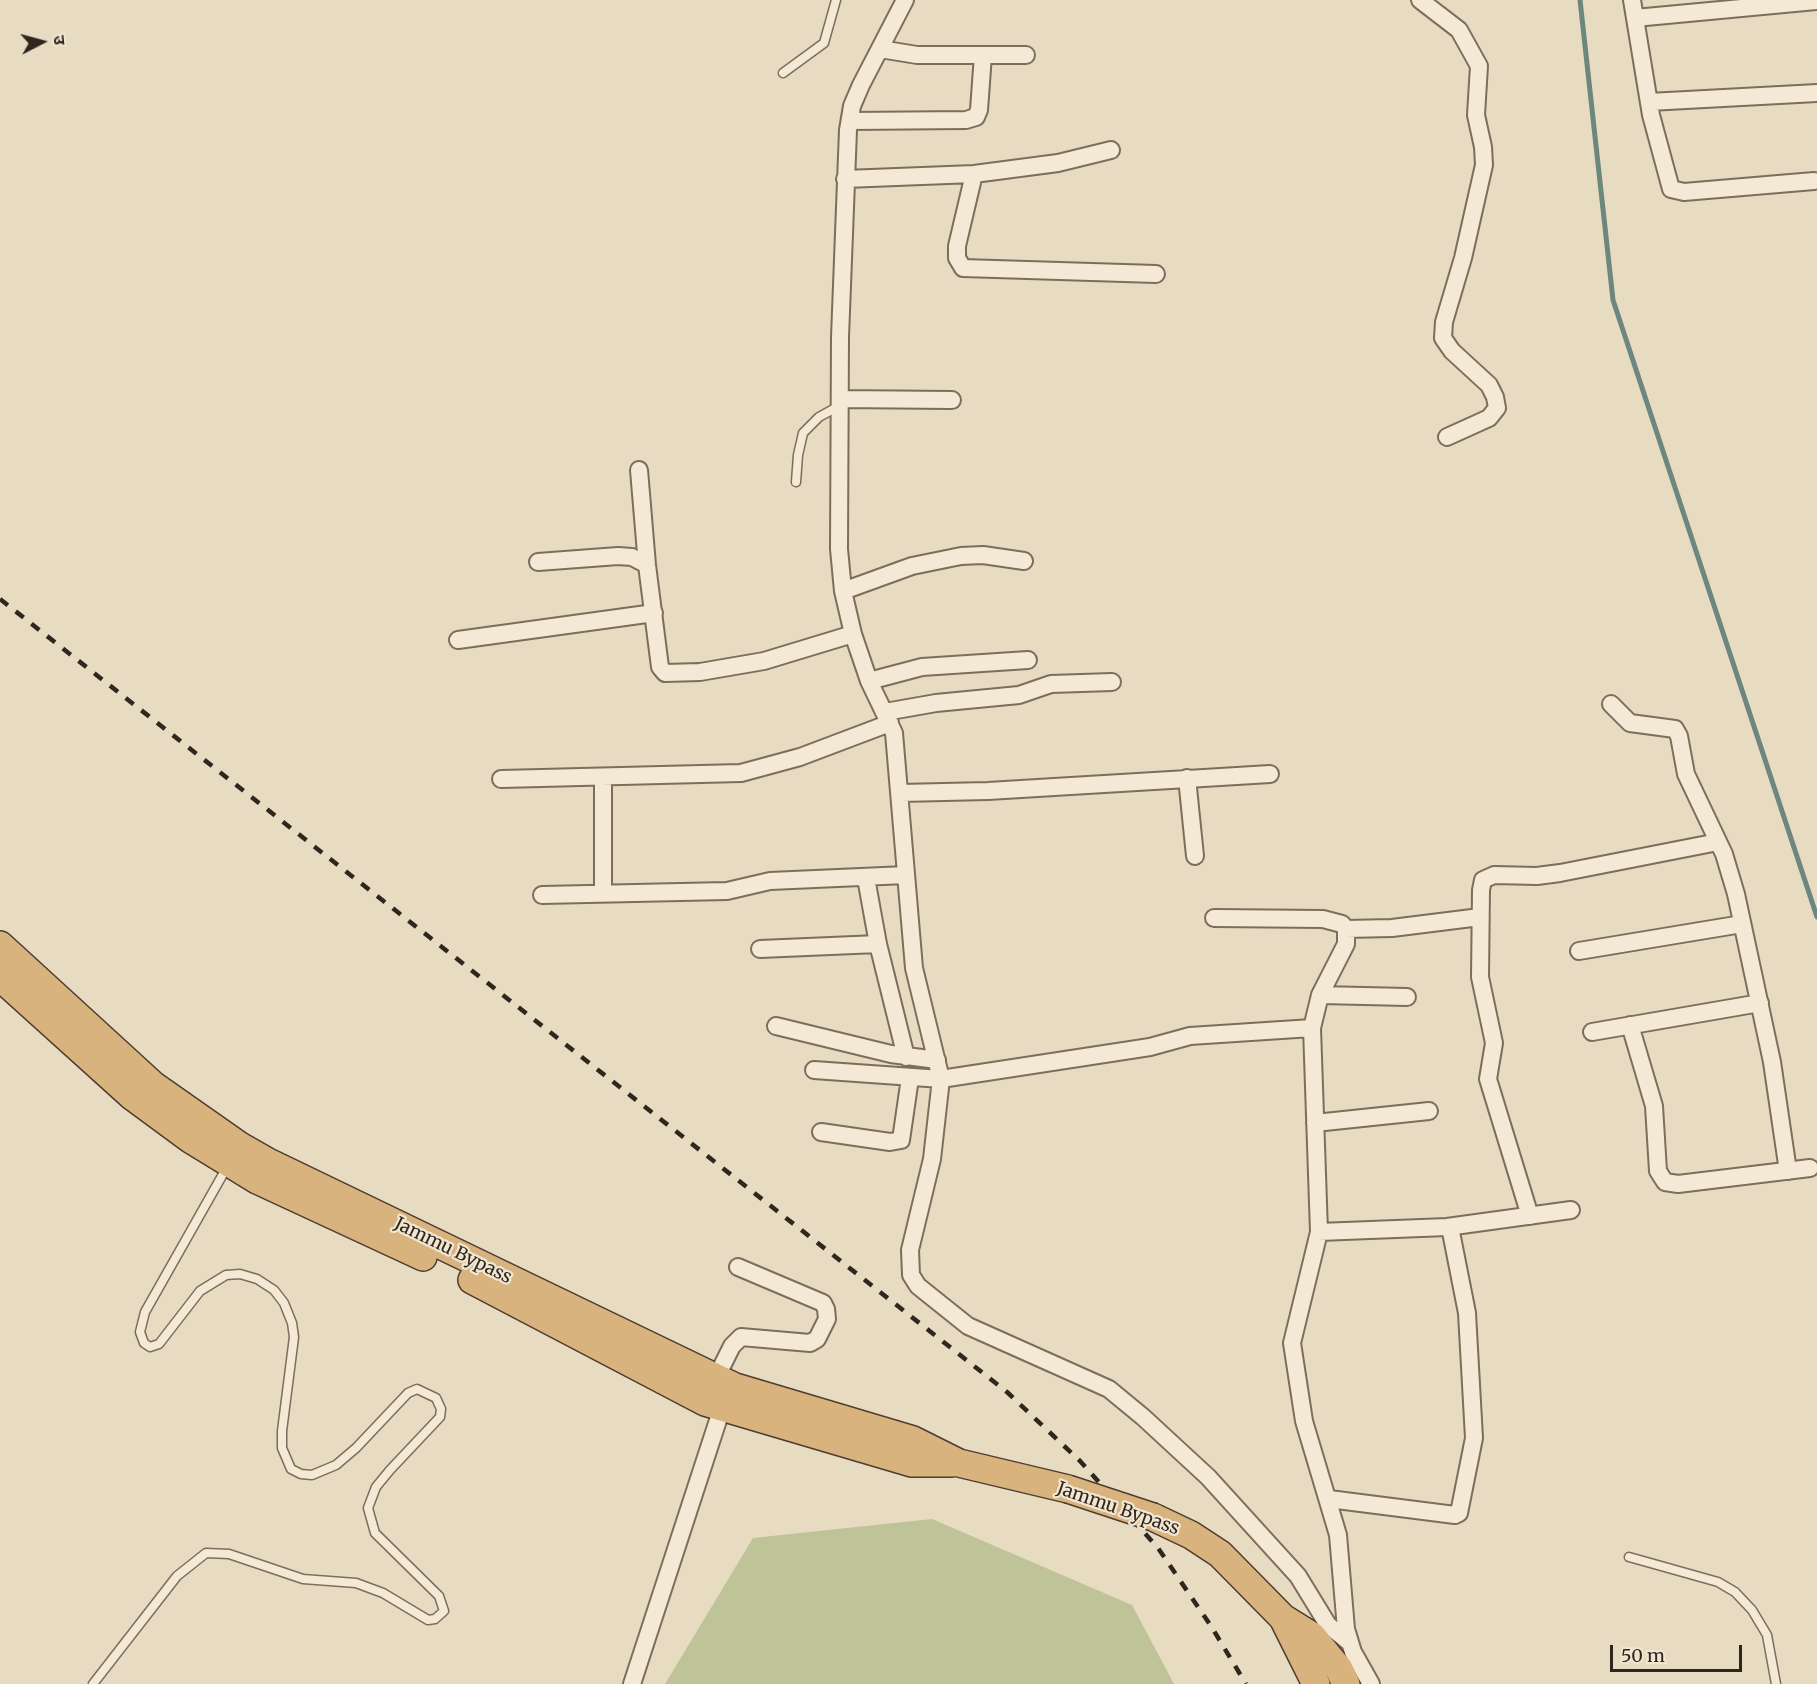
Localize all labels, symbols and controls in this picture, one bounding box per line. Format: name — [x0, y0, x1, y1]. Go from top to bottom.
north arrow — [12, 12, 72, 72]
text: उ — [49, 34, 70, 46]
street label: Jammu Bypass — [391, 1213, 515, 1289]
street label: Jammu Bypass — [1054, 1478, 1182, 1540]
scale bar — [1613, 1633, 1745, 1671]
text: 50 m — [1621, 1644, 1665, 1667]

